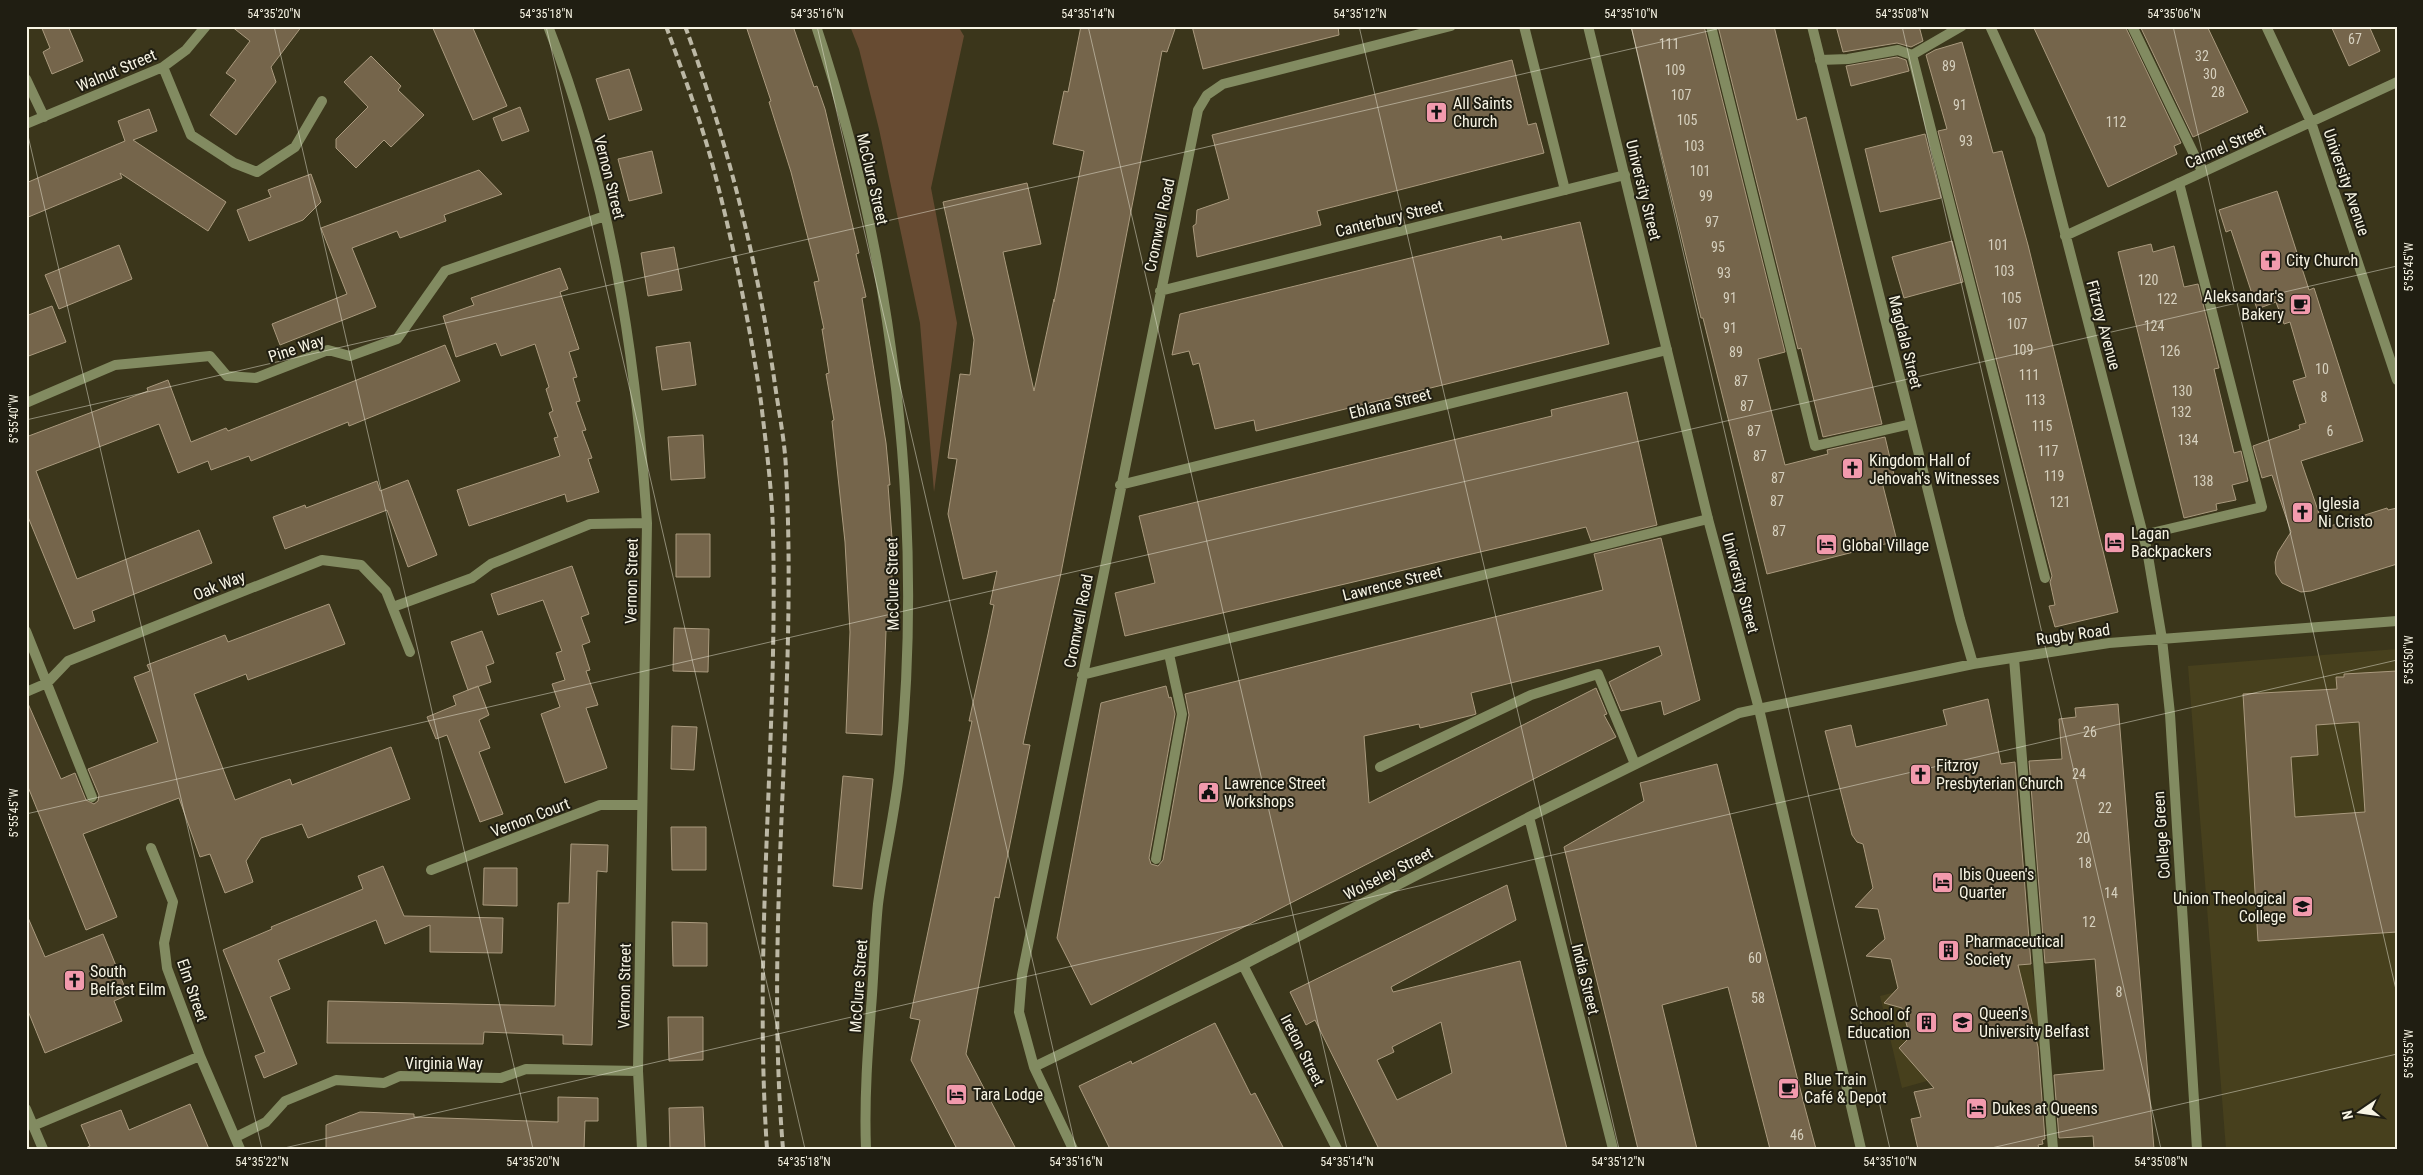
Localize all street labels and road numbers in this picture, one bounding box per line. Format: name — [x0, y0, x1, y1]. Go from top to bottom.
street label: Walnut Street — [74, 45, 159, 96]
street label: Carmel Street — [2182, 120, 2269, 173]
street label: University Avenue — [2319, 126, 2374, 238]
street label: McClure Street — [853, 131, 892, 227]
street label: Vernon Street — [590, 133, 629, 221]
street label: University Street — [1622, 138, 1665, 243]
street label: Cromwell Road — [1140, 177, 1179, 273]
street label: Canterbury Street — [1333, 196, 1445, 241]
street label: Fitzroy Avenue — [2082, 278, 2125, 372]
street label: Magdala Street — [1885, 293, 1926, 391]
street label: Pine Way — [266, 330, 327, 366]
street label: Eblana Street — [1347, 384, 1433, 423]
street label: University Street — [1718, 531, 1763, 636]
street label: McClure Street — [882, 537, 903, 631]
street label: Vernon Street — [621, 538, 642, 624]
street label: Lawrence Street — [1340, 562, 1444, 605]
street label: Oak Way — [190, 566, 248, 604]
street label: Cromwell Road — [1060, 573, 1097, 669]
street label: Rugby Road — [2035, 620, 2111, 649]
street label: College Green — [2149, 790, 2174, 879]
street label: Vernon Court — [488, 794, 573, 841]
street label: Wolseley Street — [1341, 843, 1436, 904]
street label: McClure Street — [846, 939, 871, 1033]
street label: India Street — [1568, 942, 1604, 1017]
street label: Vernon Street — [614, 943, 635, 1029]
street label: Elm Street — [173, 956, 212, 1024]
street label: Ireton Street — [1276, 1011, 1329, 1089]
street label: Virginia Way — [405, 1054, 483, 1073]

